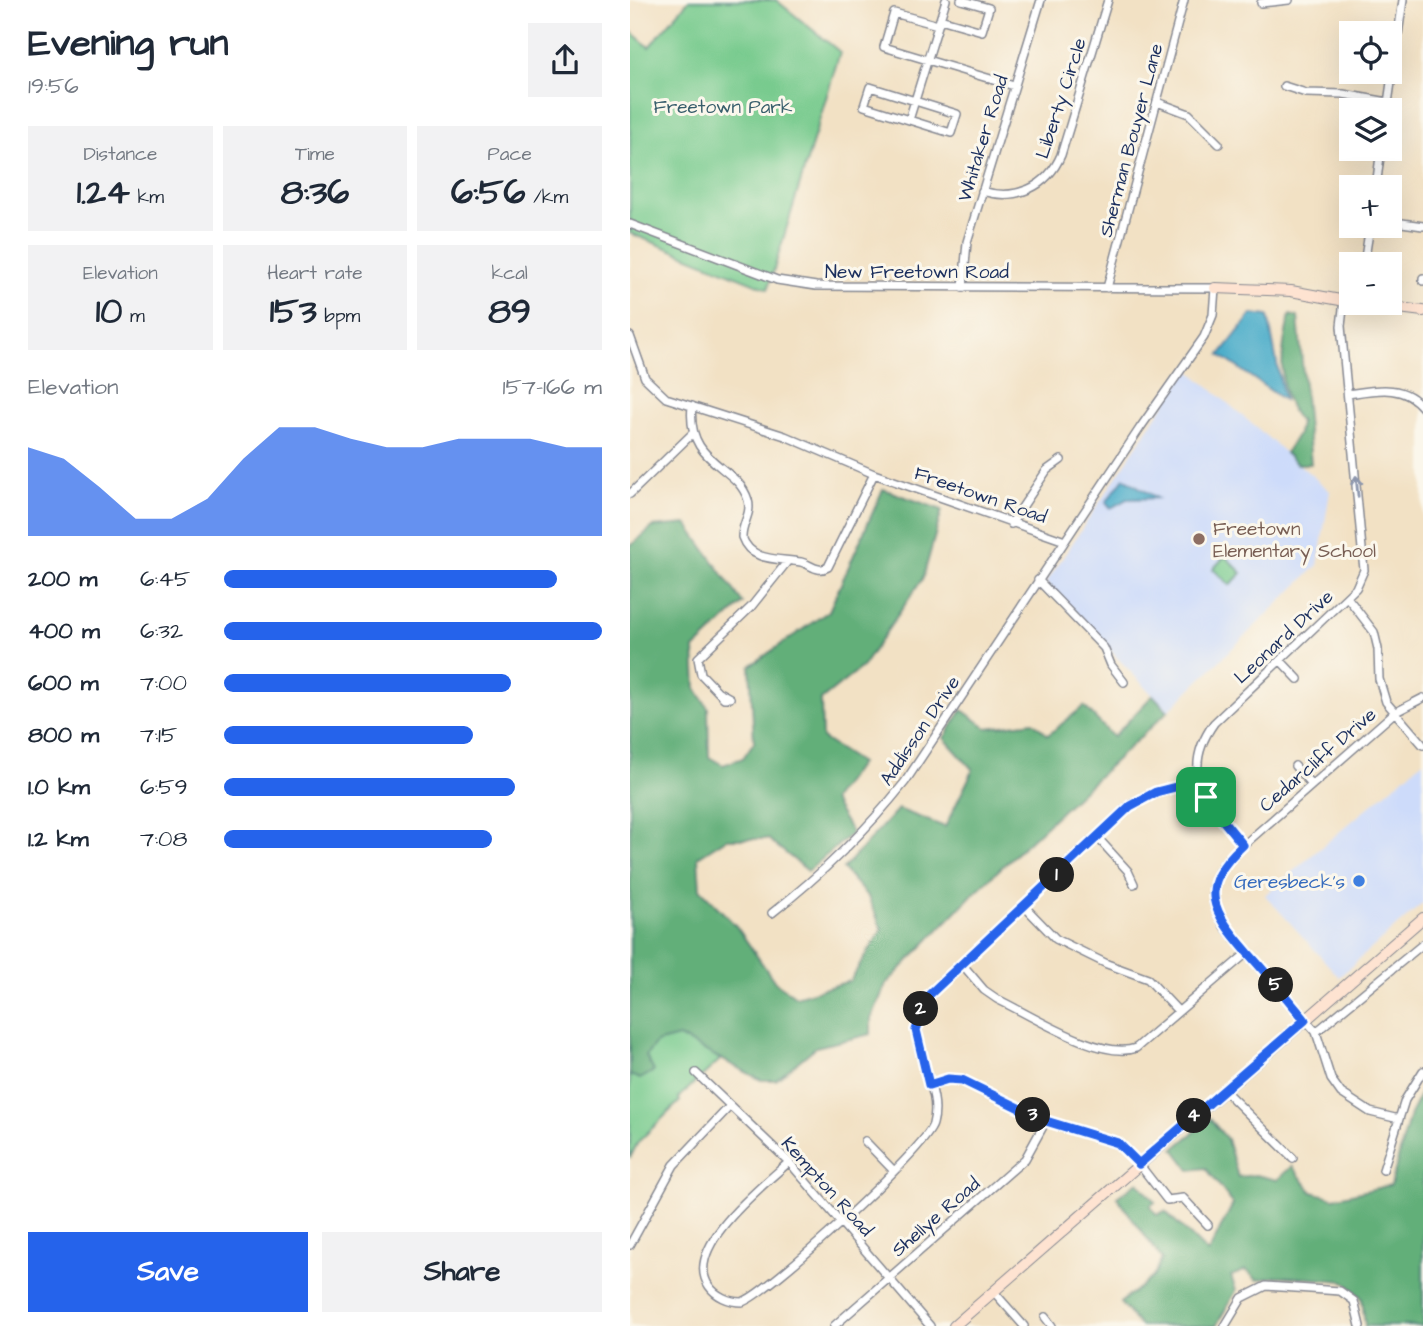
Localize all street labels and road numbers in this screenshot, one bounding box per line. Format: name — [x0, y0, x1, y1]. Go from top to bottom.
street label: Liberty Circle — [1029, 35, 1095, 163]
street label: Sherman Bouyer Lane — [1093, 41, 1171, 240]
street label: Whitaker Road — [951, 72, 1016, 205]
street label: New Freetown Road — [825, 259, 1009, 286]
street label: Freetown Road — [911, 460, 1051, 531]
street label: Leonard Drive — [1228, 584, 1340, 690]
street label: Addisson Drive — [873, 671, 967, 791]
street label: Cedarcliff Drive — [1253, 702, 1383, 819]
street label: Kempton Road — [775, 1131, 879, 1243]
street label: Shellye Road — [886, 1171, 987, 1264]

